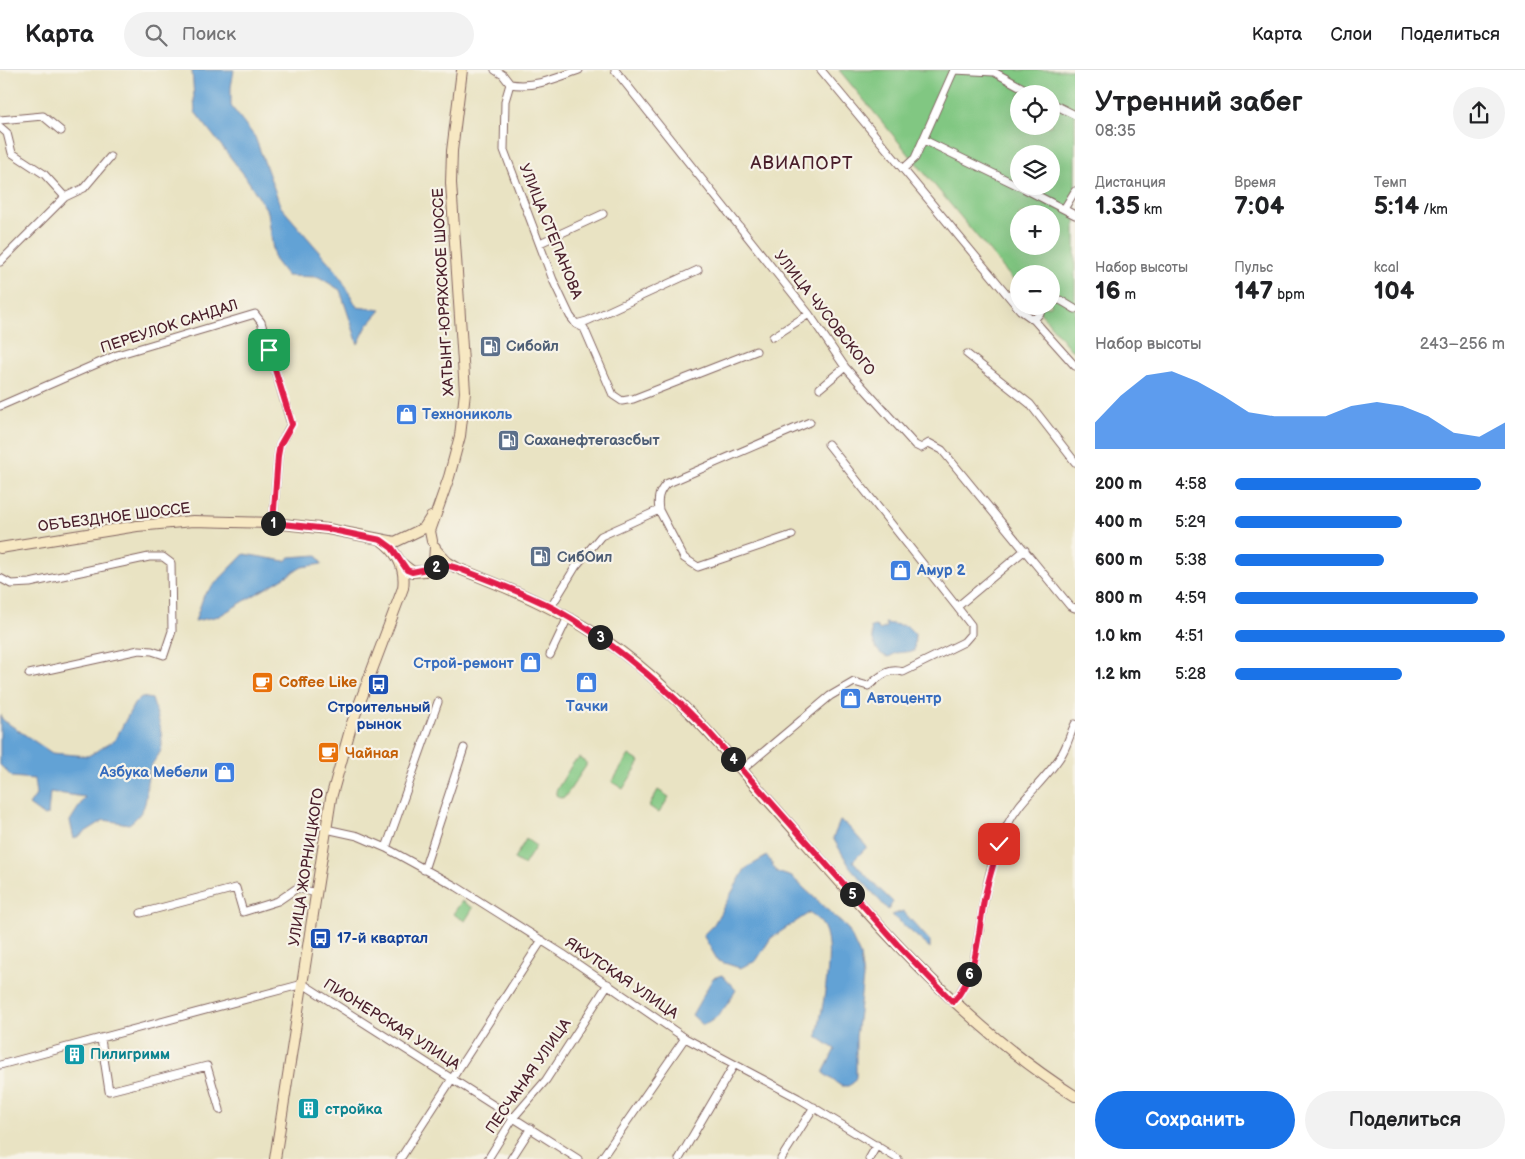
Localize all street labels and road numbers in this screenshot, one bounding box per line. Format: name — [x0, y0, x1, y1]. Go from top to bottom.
street label: УЛИЦА СТЕПАНОВА — [515, 161, 587, 303]
street label: ХАТЫНГ-ЮРЯХСКОЕ ШОССЕ — [429, 187, 458, 396]
street label: УЛИЦА ЧУСОВСКОГО — [770, 247, 879, 380]
street label: ПЕРЕУЛОК САНДАЛ — [98, 295, 240, 358]
street label: ОБЪЕЗДНОЕ ШОССЕ — [37, 499, 192, 536]
street label: УЛИЦА ЖОРНИЦКОГО — [285, 786, 328, 948]
street label: ЯКУТСКАЯ УЛИЦА — [562, 934, 683, 1024]
street label: ПИОНЕРСКАЯ УЛИЦА — [320, 975, 465, 1075]
street label: ПЕСЧАНАЯ УЛИЦА — [482, 1014, 576, 1137]

